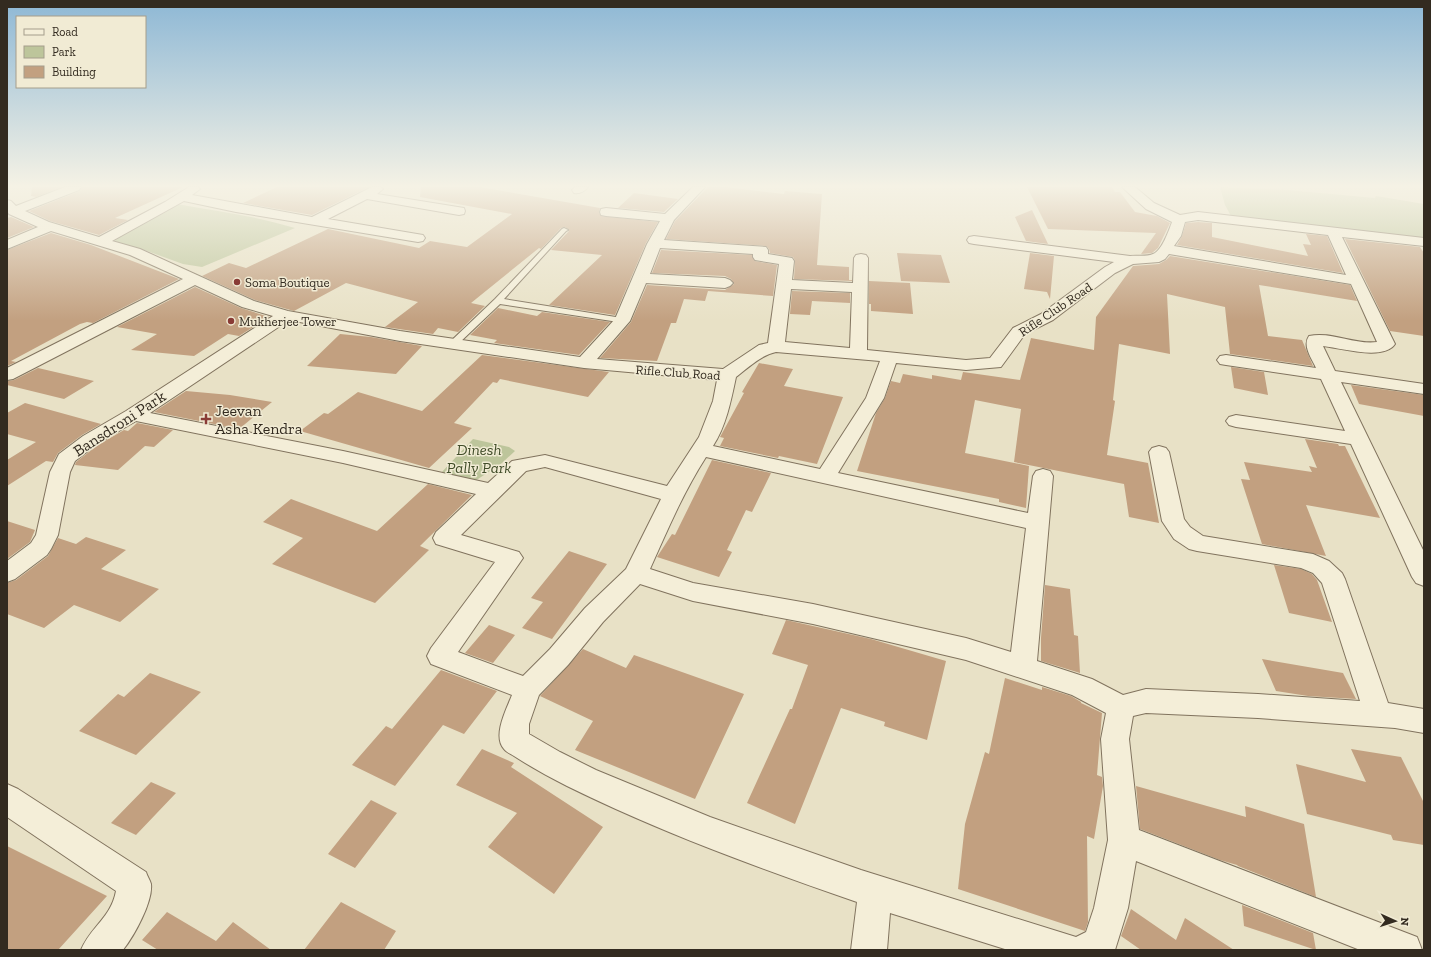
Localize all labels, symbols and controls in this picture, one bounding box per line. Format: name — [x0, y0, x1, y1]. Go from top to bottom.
legend — [16, 16, 146, 88]
text: Road — [52, 25, 78, 39]
text: Park — [52, 45, 77, 59]
text: Building — [52, 65, 96, 79]
place label: Soma Boutique — [245, 275, 330, 290]
marker: Soma Boutique — [232, 277, 242, 287]
street label: Rifle Club Road — [1016, 279, 1095, 339]
place label: Mukherjee Tower — [239, 314, 336, 330]
marker: Mukherjee Tower — [226, 316, 236, 326]
street label: Rifle Club Road — [635, 362, 721, 383]
street label: Bansdroni Park — [70, 386, 170, 460]
place label: Jeevan Asha Kendra — [215, 401, 303, 438]
marker: Jeevan Asha Kendra — [200, 413, 212, 425]
park label: Dinesh Pally Park — [447, 440, 511, 477]
north arrow — [1375, 901, 1415, 941]
text: N — [1398, 917, 1411, 927]

